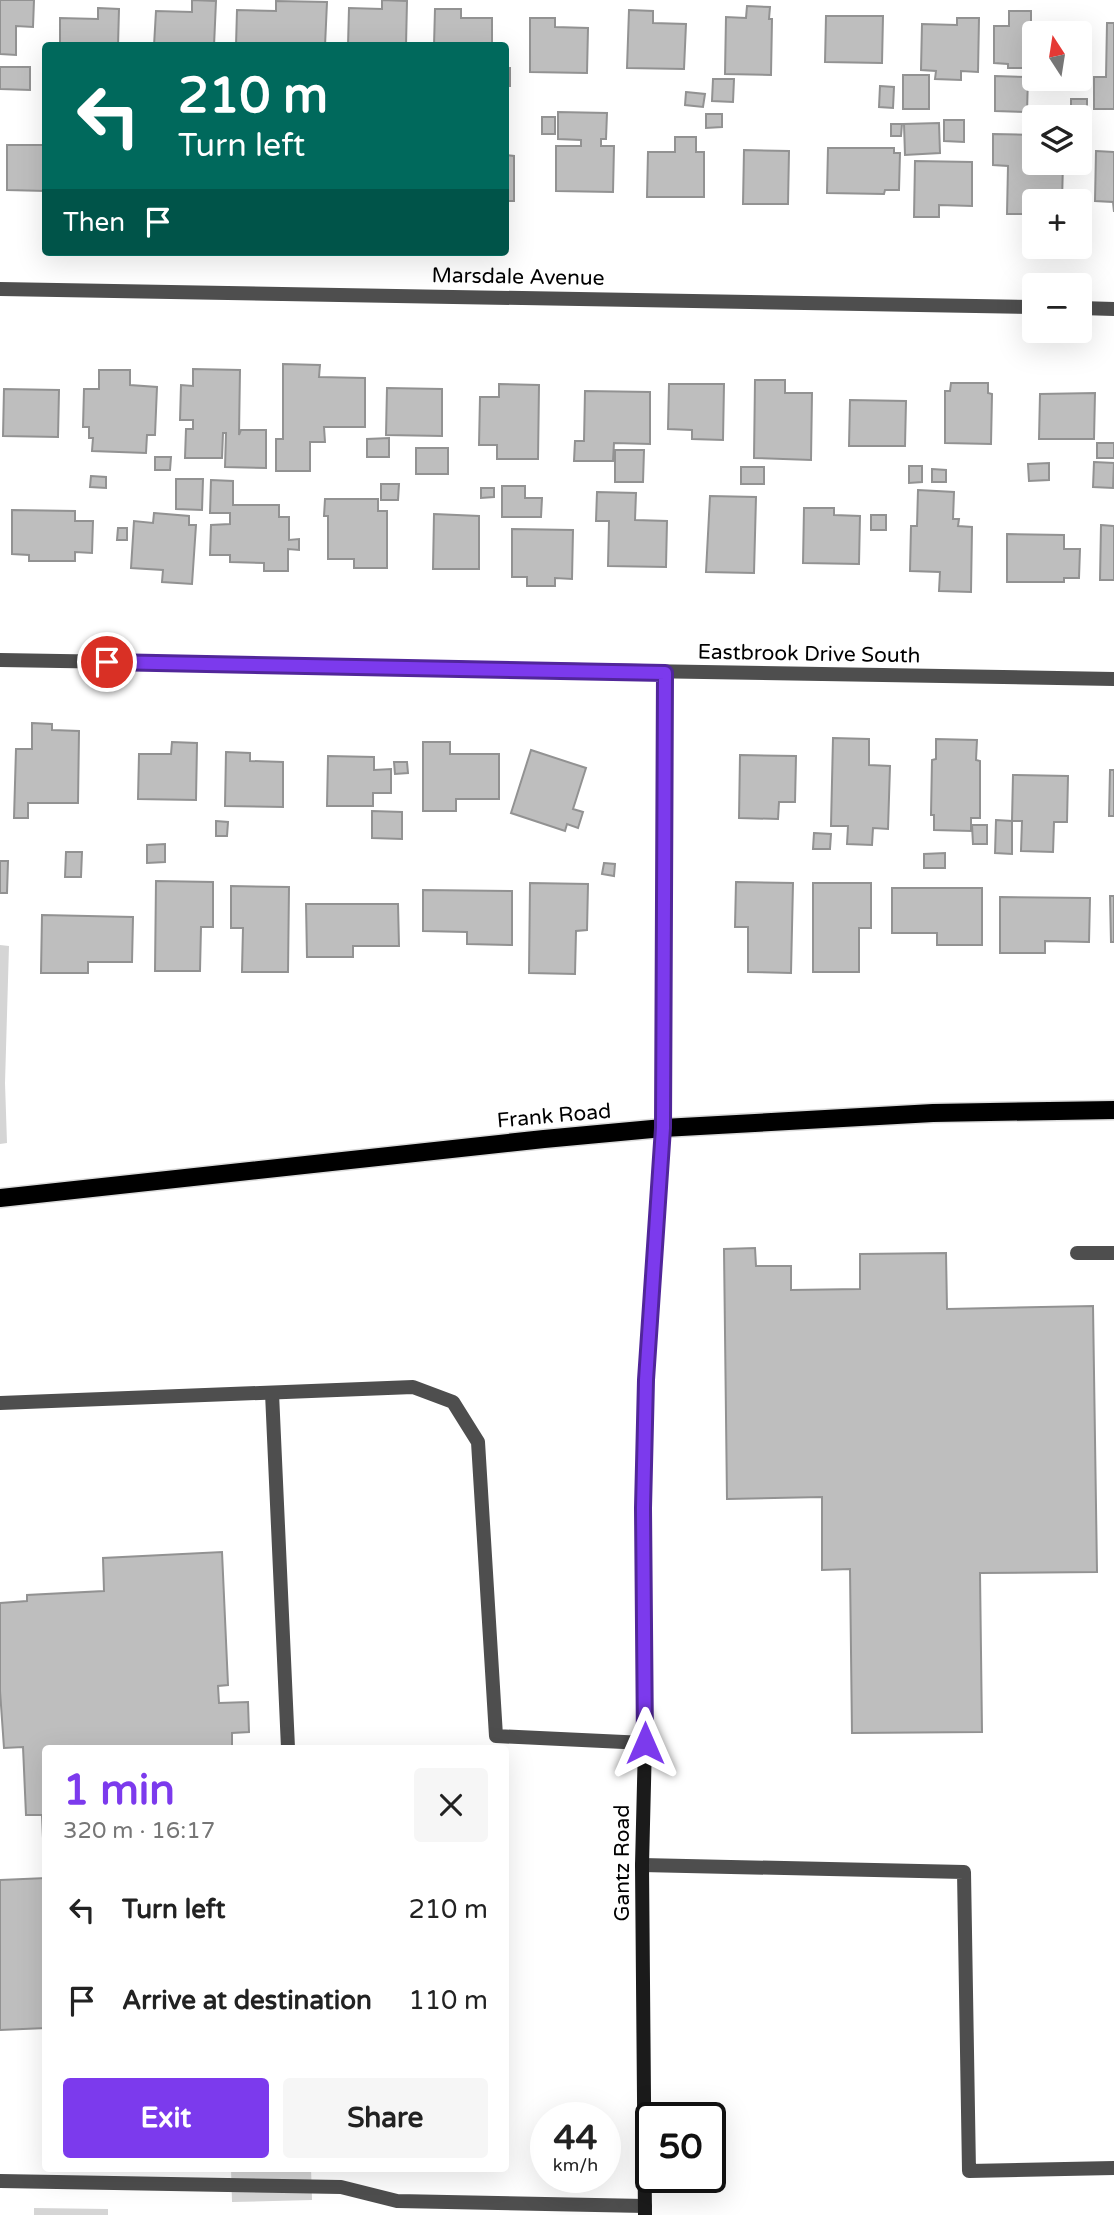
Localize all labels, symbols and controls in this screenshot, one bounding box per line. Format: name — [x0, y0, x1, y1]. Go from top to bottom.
north arrow — [1022, 21, 1092, 91]
map controls — [1022, 21, 1092, 343]
text: 210 m — [178, 67, 328, 126]
icon: left — [63, 70, 154, 161]
button: layers — [1022, 105, 1092, 175]
text: Turn left — [178, 127, 305, 165]
button: + — [1022, 189, 1092, 259]
icon: arrive — [139, 203, 177, 241]
text: Then — [63, 207, 125, 238]
street label: Marsdale Avenue — [431, 263, 605, 291]
button: − — [1022, 273, 1092, 343]
pin — [77, 632, 137, 692]
street label: Eastbrook Drive South — [697, 640, 921, 668]
icon: arrive — [88, 643, 126, 681]
street label: Frank Road — [496, 1099, 612, 1133]
position arrow — [608, 1706, 682, 1780]
text: 1 min — [63, 1765, 175, 1816]
button: close — [414, 1768, 488, 1842]
street label: Gantz Road — [610, 1805, 635, 1921]
text: 320 m · 16:17 — [63, 1817, 215, 1845]
icon: left — [63, 1891, 101, 1929]
text: Turn left — [122, 1894, 225, 1925]
text: 210 m — [408, 1894, 488, 1925]
icon: arrive — [63, 1982, 101, 2020]
text: Arrive at destination — [122, 1985, 372, 2016]
text: 110 m — [408, 1985, 488, 2016]
button: Exit — [63, 2078, 269, 2158]
button: Share — [283, 2078, 488, 2158]
speed limit sign: 50 — [635, 2102, 726, 2193]
text: 44 — [554, 2117, 597, 2159]
text: km/h — [553, 2154, 598, 2176]

